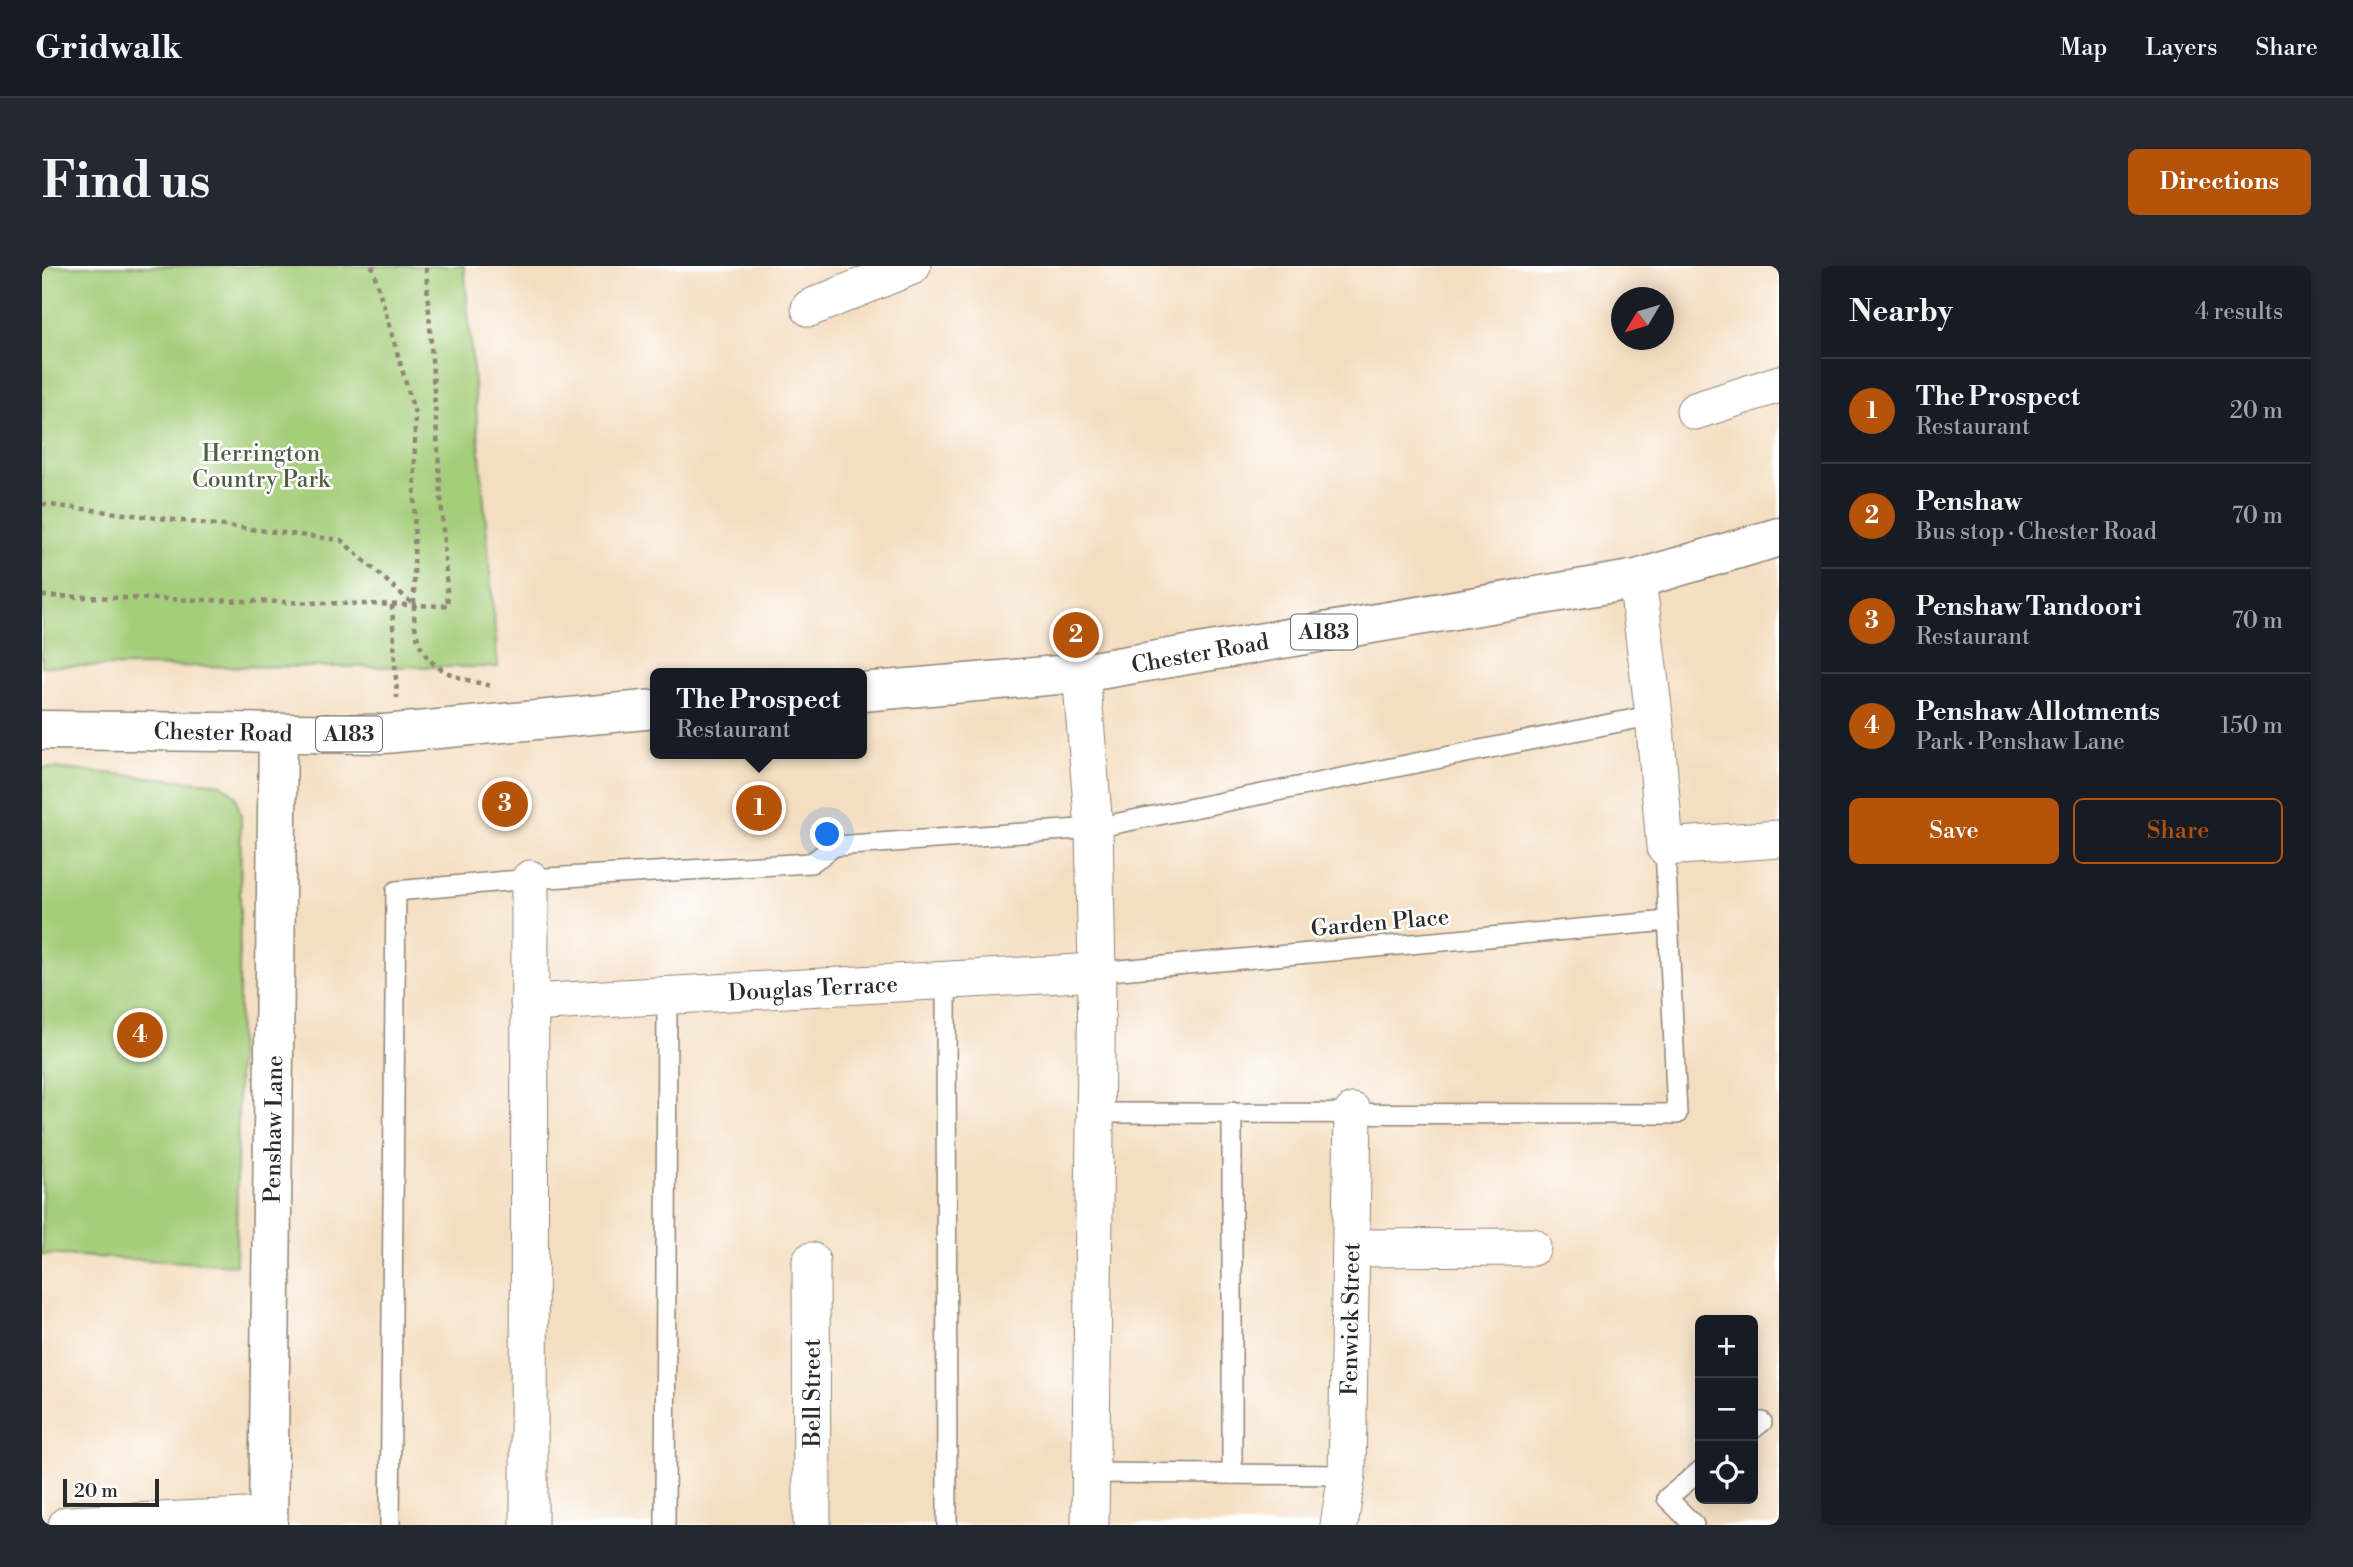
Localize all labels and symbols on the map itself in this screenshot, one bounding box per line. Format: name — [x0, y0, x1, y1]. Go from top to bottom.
north arrow — [1611, 287, 1674, 350]
park label: Herrington Country Park — [192, 440, 331, 494]
pin: 2 — [1053, 609, 1099, 661]
road number: A183 — [1291, 614, 1357, 650]
street label: Chester Road — [1129, 628, 1271, 680]
road number: A183 — [316, 716, 382, 752]
street label: Chester Road — [153, 718, 293, 748]
pin: 3 — [482, 778, 528, 830]
pin: 1 — [736, 782, 782, 834]
your location — [810, 817, 844, 851]
street label: Garden Place — [1310, 903, 1450, 943]
street label: Douglas Terrace — [727, 971, 899, 1007]
pin: 4 — [117, 1009, 163, 1061]
street label: Penshaw Lane — [259, 1055, 289, 1203]
street label: Fenwick Street — [1336, 1242, 1366, 1396]
street label: Bell Street — [799, 1339, 827, 1448]
scale bar — [63, 1476, 159, 1508]

